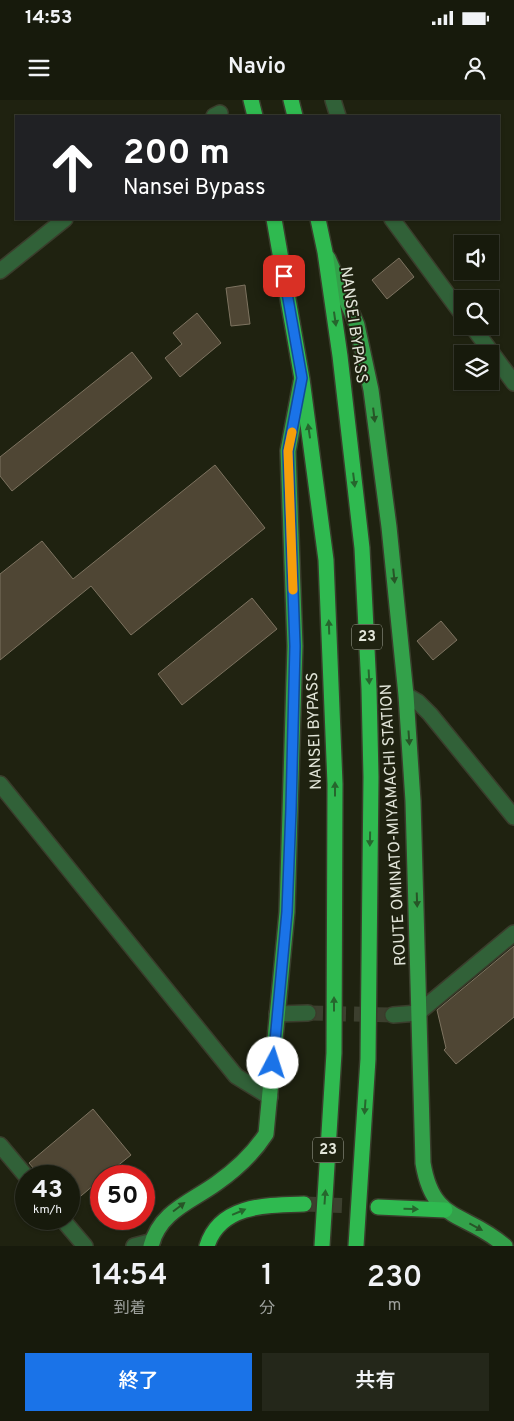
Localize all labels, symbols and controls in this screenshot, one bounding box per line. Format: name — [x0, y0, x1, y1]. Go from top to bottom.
text: 14:53 — [25, 6, 72, 30]
icon: menu — [25, 54, 53, 82]
text: Navio — [228, 54, 286, 81]
icon: person — [461, 54, 489, 82]
text: 200 m — [123, 132, 230, 176]
icon: ahead — [40, 135, 105, 200]
text: Nansei Bypass — [123, 175, 265, 202]
map controls — [454, 235, 499, 390]
button: sound — [454, 235, 499, 280]
pin — [263, 255, 305, 297]
icon: arrive — [270, 262, 298, 290]
street label: NANSEI BYPASS — [335, 265, 371, 385]
button: search — [454, 290, 499, 335]
one-way arrow — [331, 311, 339, 327]
button: layers — [454, 345, 499, 390]
one-way arrow — [370, 407, 378, 423]
one-way arrow — [305, 422, 313, 438]
one-way arrow — [350, 472, 358, 488]
one-way arrow — [390, 568, 398, 584]
one-way arrow — [324, 619, 332, 635]
road number: 23 — [352, 624, 382, 650]
one-way arrow — [365, 669, 373, 685]
street label: NANSEI BYPASS — [303, 672, 327, 790]
street label: ROUTE OMINATO-MIYAMACHI STATION — [377, 683, 411, 967]
one-way arrow — [405, 730, 413, 746]
one-way arrow — [331, 781, 339, 797]
one-way arrow — [366, 831, 374, 847]
one-way arrow — [413, 892, 421, 908]
one-way arrow — [331, 996, 339, 1012]
position arrow — [246, 1036, 298, 1088]
one-way arrow — [360, 1100, 368, 1116]
road number: 23 — [313, 1138, 343, 1162]
speed limit sign: 50 — [90, 1165, 155, 1230]
text: 43 — [32, 1175, 63, 1207]
one-way arrow — [321, 1189, 329, 1205]
text: km/h — [33, 1202, 62, 1218]
one-way arrow — [172, 1202, 185, 1213]
one-way arrow — [404, 1205, 420, 1213]
one-way arrow — [232, 1208, 246, 1216]
one-way arrow — [469, 1222, 482, 1231]
text: 14:54 — [92, 1258, 167, 1295]
text: 1 — [261, 1258, 273, 1295]
text: 230 — [367, 1260, 422, 1297]
text: m — [388, 1296, 401, 1316]
text: 到着 — [114, 1299, 146, 1319]
text: 分 — [259, 1299, 275, 1319]
button: 終了 — [25, 1353, 252, 1411]
button: 共有 — [262, 1353, 489, 1411]

